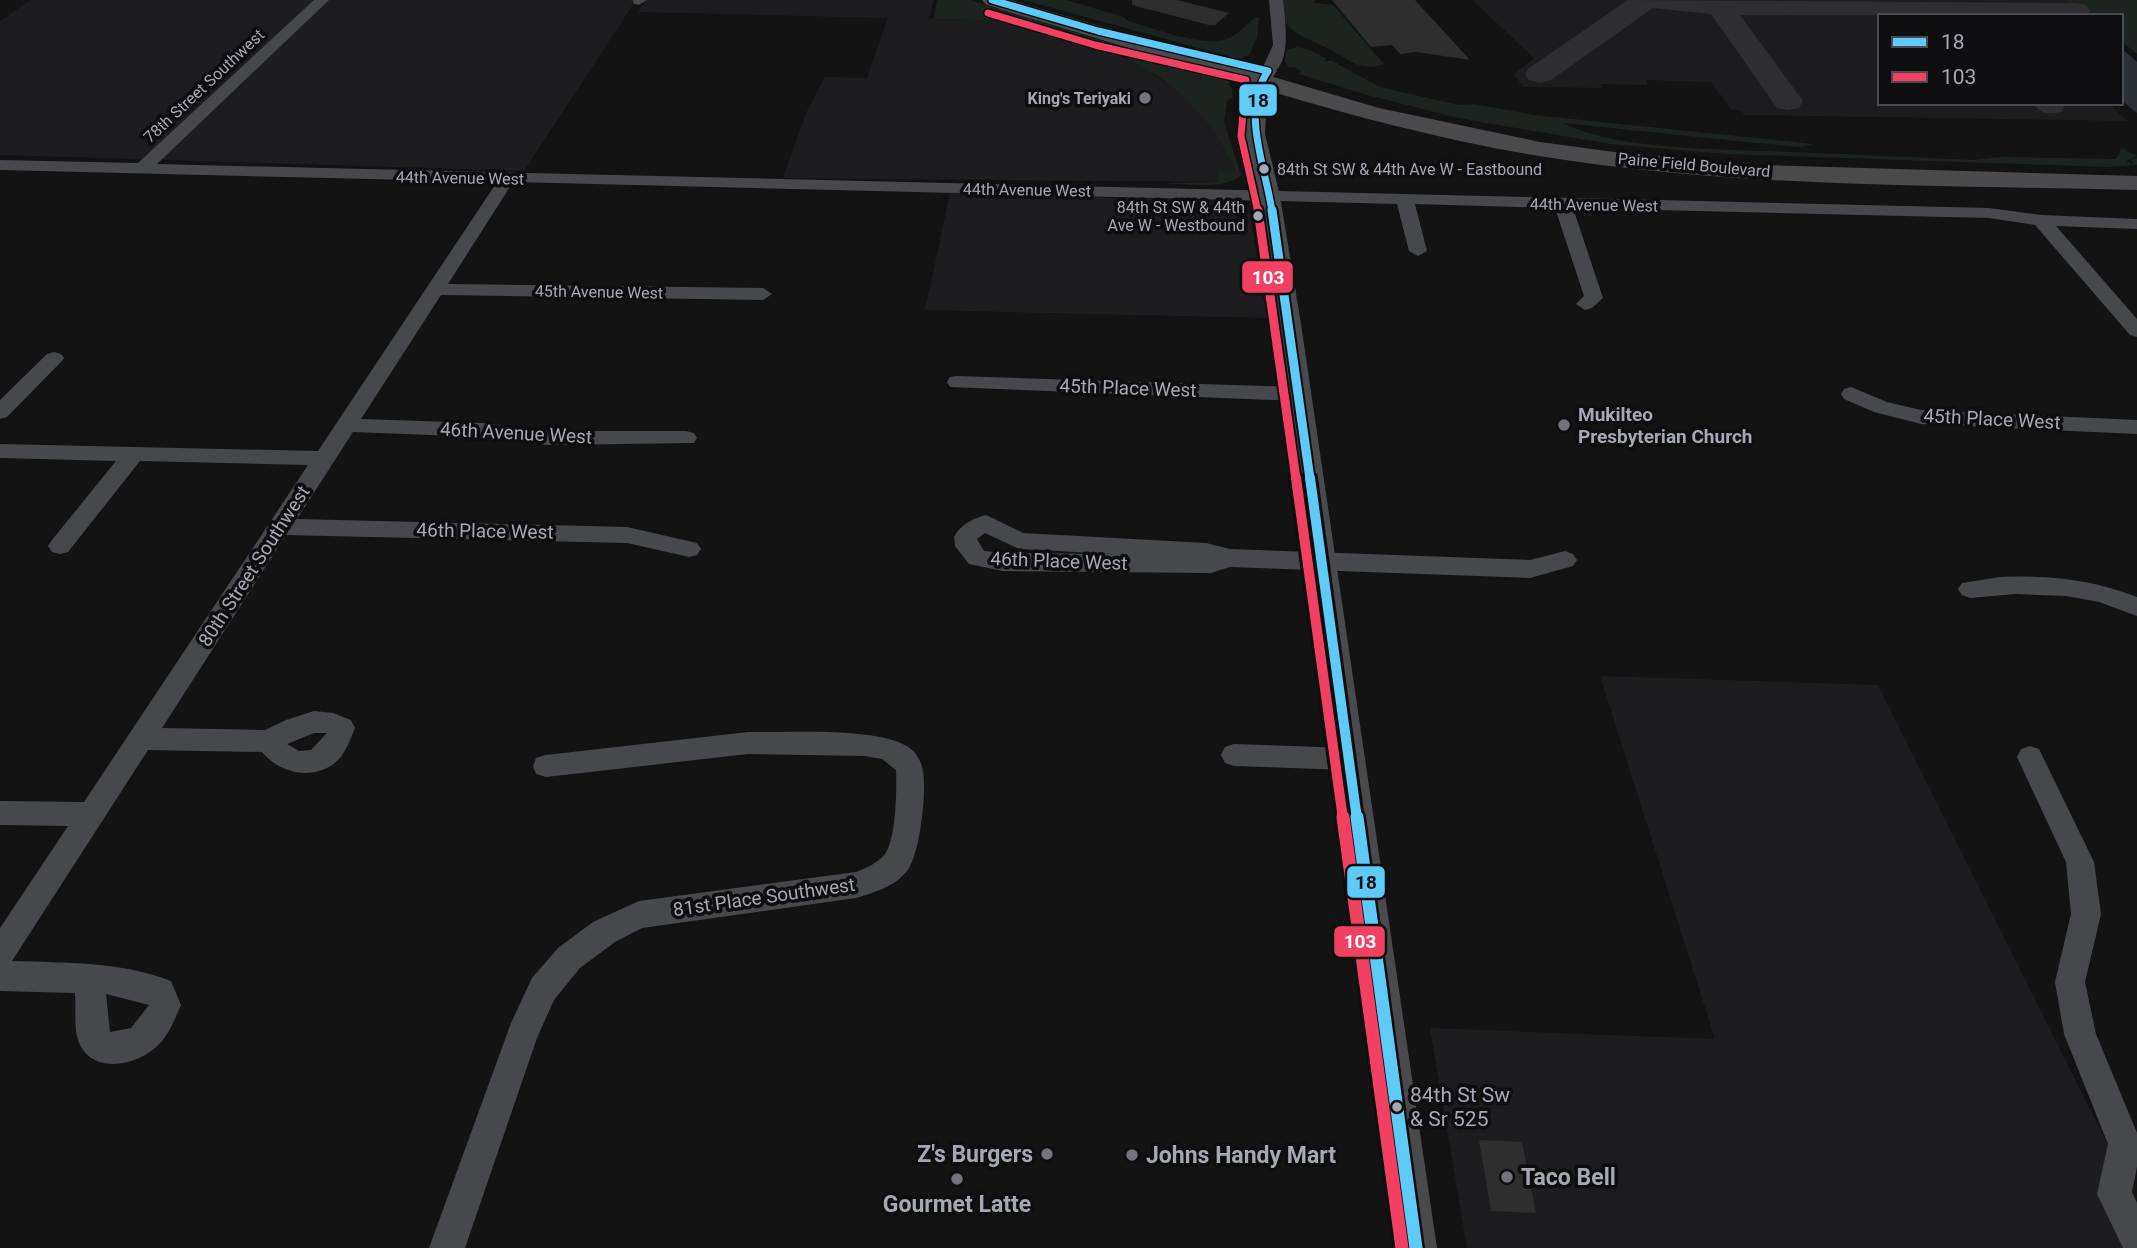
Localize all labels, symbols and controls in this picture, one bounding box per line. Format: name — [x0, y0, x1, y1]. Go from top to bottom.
legend — [1878, 14, 2123, 105]
street label: 78th Street Southwest — [140, 25, 268, 147]
text: 18 — [1941, 30, 1965, 54]
text: 103 — [1941, 65, 1976, 89]
line badge: 18 — [1238, 83, 1278, 117]
place label: King's Teriyaki — [1028, 89, 1131, 108]
text: 18 — [1247, 89, 1269, 112]
marker: King's Teriyaki — [1137, 90, 1153, 106]
street label: Paine Field Boulevard — [1617, 149, 1771, 181]
place label: 84th St SW & 44th Ave W - Eastbound — [1277, 160, 1542, 179]
marker: 84th St SW & 44th Ave W - Eastbound — [1257, 162, 1271, 176]
street label: 44th Avenue West — [396, 167, 524, 189]
street label: 44th Avenue West — [963, 179, 1091, 201]
street label: 44th Avenue West — [1530, 194, 1658, 216]
place label: 84th St SW & 44th Ave W - Westbound — [1108, 198, 1245, 235]
marker: 84th St SW & 44th Ave W - Westbound — [1251, 209, 1265, 223]
line badge: 103 — [1241, 260, 1294, 294]
text: 103 — [1252, 266, 1284, 289]
street label: 45th Avenue West — [535, 281, 663, 303]
street label: 45th Place West — [1059, 374, 1197, 402]
place label: Mukilteo Presbyterian Church — [1578, 403, 1752, 448]
street label: 45th Place West — [1923, 404, 2061, 434]
marker: Mukilteo Presbyterian Church — [1556, 417, 1572, 433]
street label: 46th Avenue West — [439, 418, 593, 448]
street label: 80th Street Southwest — [193, 481, 315, 651]
street label: 46th Place West — [416, 518, 554, 544]
street label: 46th Place West — [990, 547, 1128, 575]
line badge: 18 — [1346, 865, 1386, 899]
text: 18 — [1355, 871, 1377, 894]
street label: 81st Place Southwest — [672, 873, 856, 921]
line badge: 103 — [1333, 925, 1386, 958]
text: 103 — [1344, 930, 1376, 953]
place label: 84th St Sw & Sr 525 — [1410, 1083, 1510, 1131]
marker: 84th St Sw & Sr 525 — [1390, 1100, 1404, 1114]
place label: Z's Burgers — [917, 1141, 1033, 1168]
place label: Johns Handy Mart — [1146, 1142, 1336, 1169]
marker: Z's Burgers — [1039, 1146, 1055, 1162]
marker: Johns Handy Mart — [1124, 1147, 1140, 1163]
place label: Taco Bell — [1521, 1164, 1616, 1191]
marker: Taco Bell — [1499, 1169, 1515, 1185]
marker: Gourmet Latte — [949, 1171, 965, 1187]
place label: Gourmet Latte — [883, 1191, 1031, 1218]

